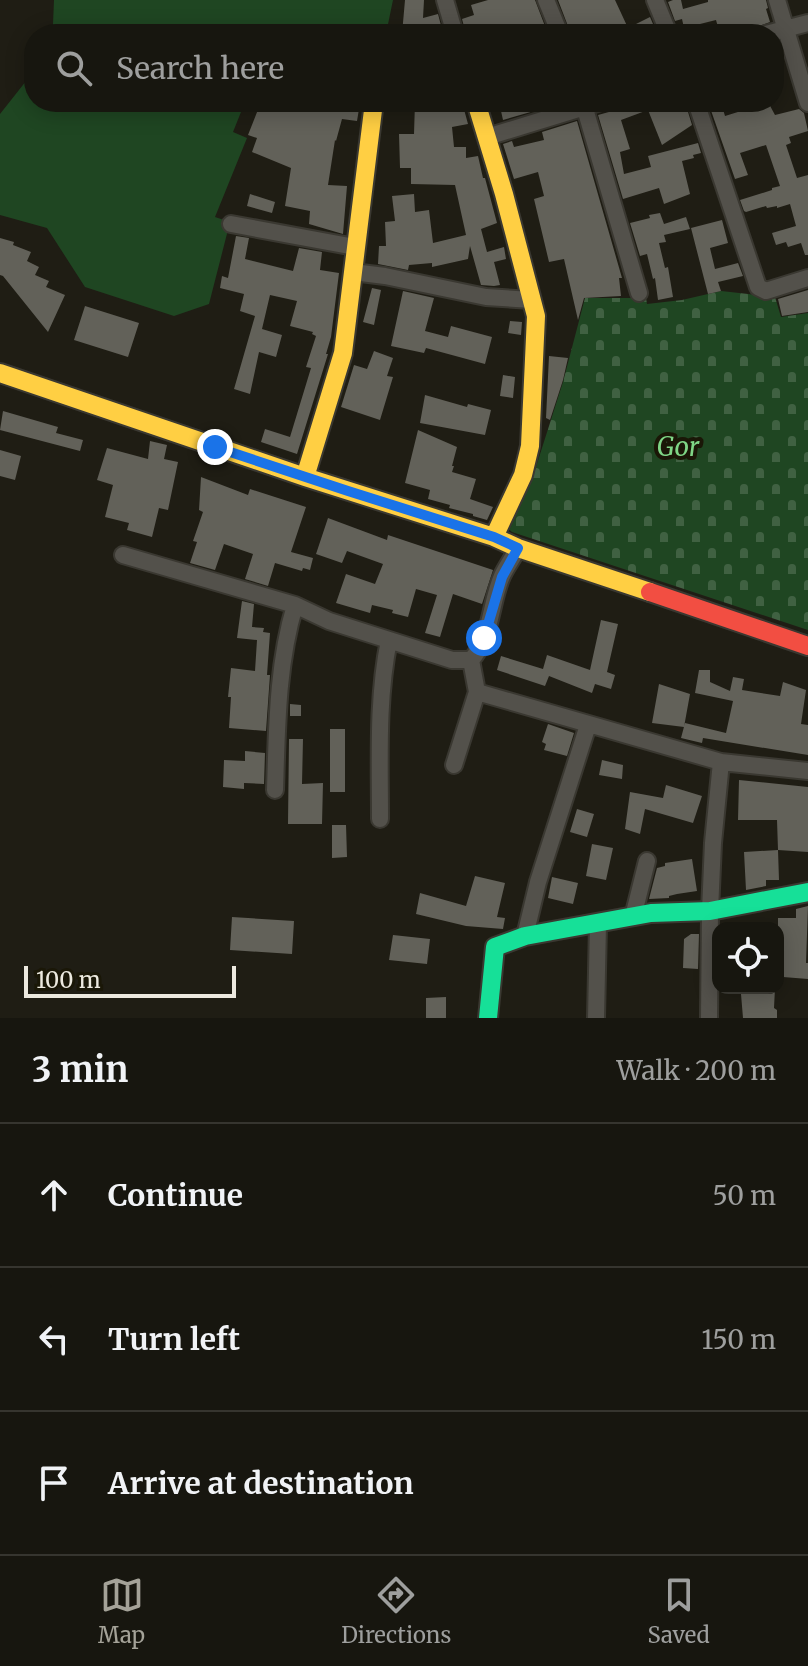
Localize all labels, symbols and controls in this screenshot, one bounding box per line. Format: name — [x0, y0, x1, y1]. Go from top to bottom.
search box — [24, 24, 784, 112]
icon: search — [52, 46, 96, 90]
text: Search here — [116, 49, 284, 87]
route end — [197, 429, 233, 465]
park label: Gor — [657, 430, 700, 463]
route start — [466, 620, 502, 656]
map controls — [712, 922, 784, 994]
button: locate — [712, 922, 784, 994]
scale bar — [24, 962, 236, 998]
text: 100 m — [36, 966, 101, 994]
text: 3 min — [32, 1049, 128, 1091]
text: Walk · 200 m — [617, 1054, 776, 1087]
icon: ahead — [32, 1173, 76, 1217]
text: Continue — [108, 1176, 243, 1214]
text: 50 m — [712, 1179, 776, 1212]
icon: left — [32, 1317, 76, 1361]
text: Turn left — [108, 1320, 240, 1358]
text: 150 m — [702, 1323, 776, 1356]
icon: arrive — [32, 1461, 76, 1505]
text: Arrive at destination — [108, 1464, 414, 1502]
tab: Map — [98, 1573, 145, 1649]
tab: Directions — [341, 1573, 451, 1649]
tab: Saved — [648, 1573, 710, 1649]

